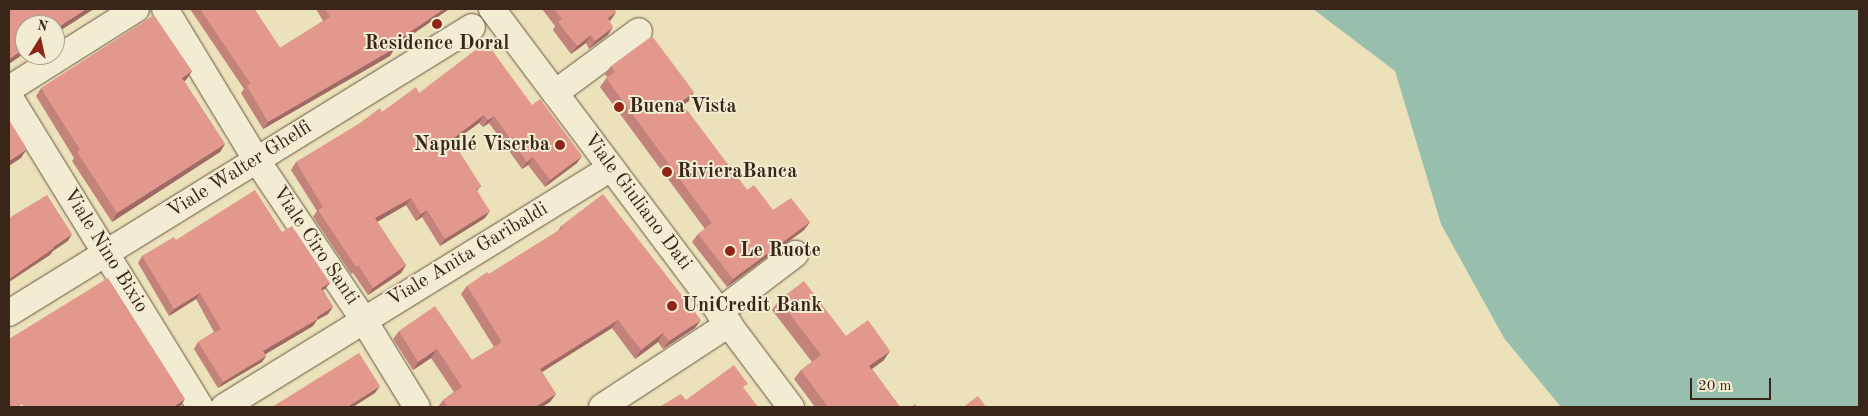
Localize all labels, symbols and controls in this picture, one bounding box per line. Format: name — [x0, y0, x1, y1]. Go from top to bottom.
north arrow — [15, 15, 65, 65]
text: N — [36, 18, 49, 34]
marker: Residence Doral — [431, 18, 443, 30]
place label: Residence Doral — [364, 32, 510, 56]
place label: Buena Vista — [629, 95, 737, 119]
marker: Buena Vista — [613, 101, 625, 113]
street label: Viale Walter Ghelfi — [163, 116, 317, 224]
street label: Viale Giuliano Dati — [578, 129, 696, 275]
place label: Napulé Viserba — [414, 133, 550, 157]
marker: Napulé Viserba — [554, 139, 566, 151]
place label: RivieraBanca — [677, 160, 797, 184]
marker: RivieraBanca — [661, 166, 673, 178]
street label: Viale Ciro Santi — [266, 182, 364, 310]
street label: Viale Nino Bixio — [57, 184, 153, 318]
street label: Viale Anita Garibaldi — [383, 198, 553, 312]
place label: Le Ruote — [740, 239, 821, 263]
marker: Le Ruote — [724, 245, 736, 257]
place label: UniCredit Bank — [682, 294, 822, 318]
marker: UniCredit Bank — [666, 300, 678, 312]
scale bar — [1693, 368, 1774, 400]
text: 20 m — [1698, 379, 1732, 394]

